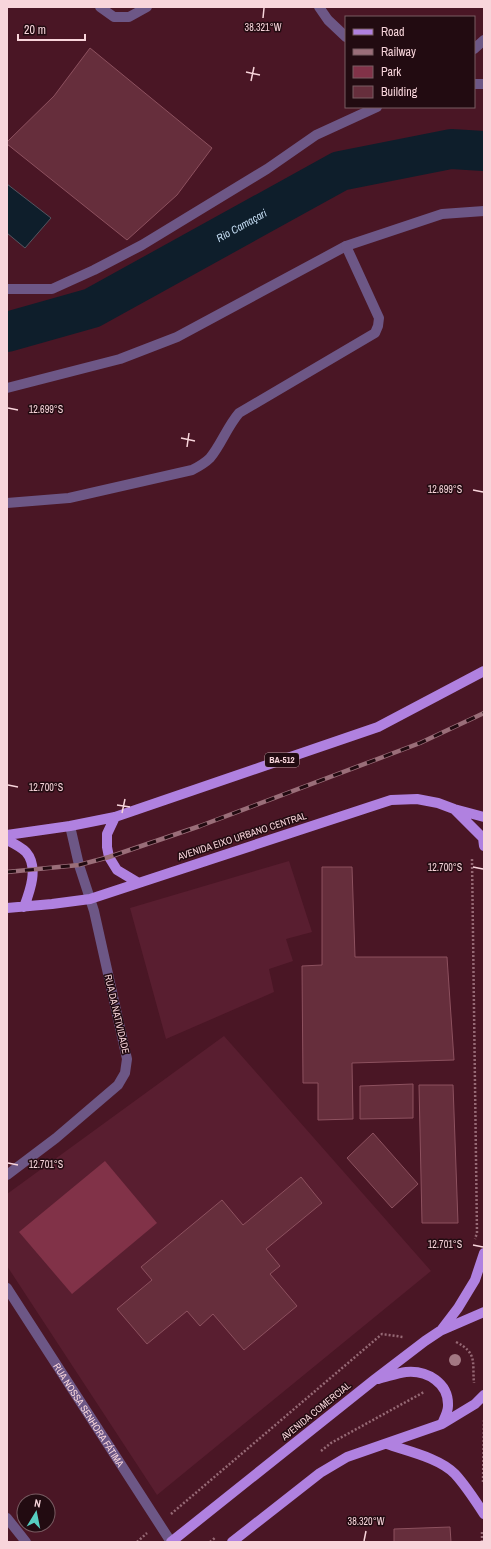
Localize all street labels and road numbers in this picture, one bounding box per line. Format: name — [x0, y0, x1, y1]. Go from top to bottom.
road number: BA-512 — [265, 753, 299, 767]
street label: AVENIDA EIXO URBANO CENTRAL — [175, 809, 308, 863]
street label: RUA DA NATIVIDADE — [102, 973, 132, 1055]
street label: RUA NOSSA SENHORA FÁTIMA — [51, 1360, 128, 1470]
street label: AVENIDA COMERCIAL — [278, 1379, 354, 1444]

